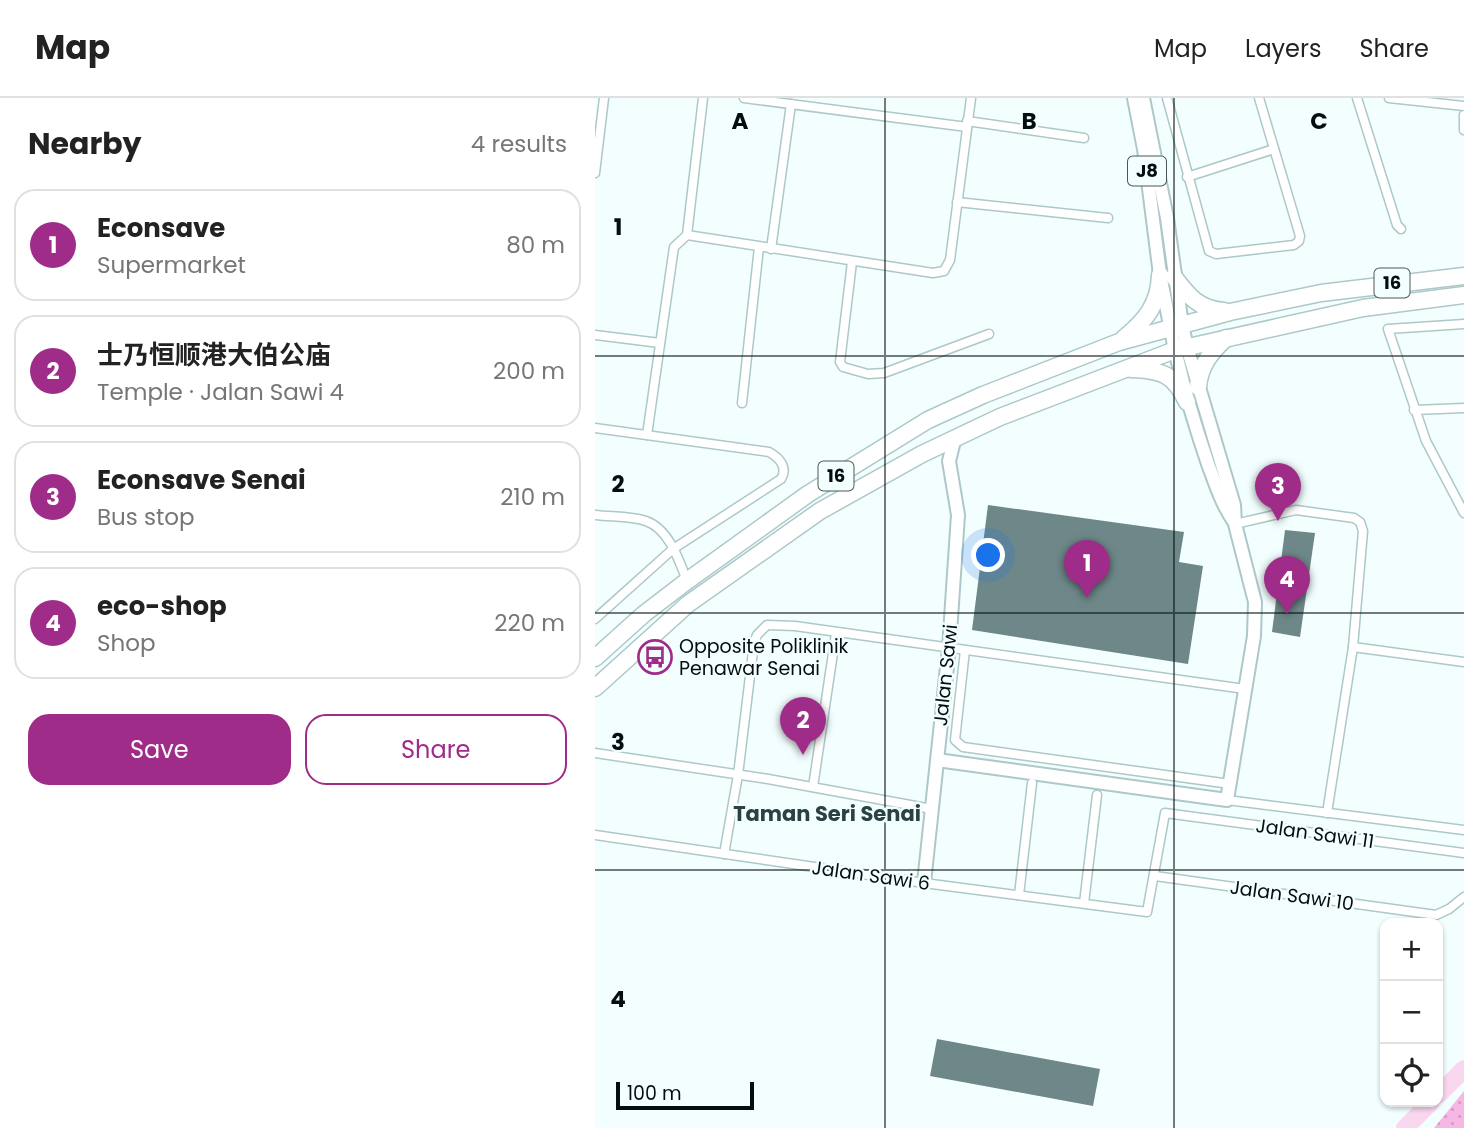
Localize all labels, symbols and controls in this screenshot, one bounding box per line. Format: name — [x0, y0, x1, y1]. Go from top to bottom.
text: Map — [35, 24, 110, 71]
text: Map — [1154, 32, 1207, 65]
text: Layers — [1245, 32, 1321, 65]
text: Share — [1359, 32, 1429, 65]
text: A — [732, 105, 749, 137]
text: B — [1021, 105, 1037, 137]
text: C — [1310, 105, 1328, 137]
text: Nearby — [28, 122, 142, 165]
text: 4 results — [471, 128, 567, 160]
road number: J8 — [1128, 156, 1166, 186]
text: Econsave — [97, 210, 225, 246]
text: 1 — [614, 211, 622, 243]
text: 1 — [49, 229, 57, 261]
text: 80 m — [506, 229, 565, 261]
text: Supermarket — [97, 249, 246, 281]
road number: 16 — [1375, 268, 1409, 298]
text: 士乃恒顺港大伯公庙 — [97, 337, 331, 373]
text: 2 — [46, 355, 60, 387]
text: 200 m — [493, 355, 565, 387]
text: Temple · Jalan Sawi 4 — [97, 376, 344, 408]
text: Econsave Senai — [97, 462, 306, 498]
road number: 16 — [819, 462, 853, 490]
pin: 3 — [1255, 463, 1301, 521]
text: 2 — [611, 468, 625, 500]
text: 3 — [46, 481, 60, 513]
text: 210 m — [500, 481, 565, 513]
text: Bus stop — [97, 501, 195, 533]
your location — [971, 538, 1005, 572]
pin: 1 — [1064, 540, 1110, 598]
pin: 4 — [1264, 556, 1310, 614]
text: eco-shop — [97, 588, 227, 624]
text: 4 — [45, 607, 61, 639]
text: 220 m — [494, 607, 565, 639]
street label: Jalan Sawi — [927, 623, 964, 727]
text: Shop — [97, 627, 156, 659]
place label: Opposite Poliklinik Penawar Senai — [679, 633, 849, 682]
bus stop icon: Opposite Poliklinik Penawar Senai — [636, 638, 674, 676]
pin: 2 — [780, 697, 826, 755]
button: Save — [28, 714, 291, 785]
button: Share — [305, 714, 567, 785]
text: 3 — [611, 726, 625, 758]
district label: Taman Seri Senai — [733, 799, 921, 828]
street label: Jalan Sawi 11 — [1254, 812, 1376, 855]
street label: Jalan Sawi 6 — [810, 854, 932, 897]
street label: Jalan Sawi 10 — [1228, 873, 1356, 918]
map controls — [1380, 918, 1443, 1107]
button: + — [1380, 918, 1443, 981]
button: − — [1380, 981, 1443, 1044]
text: 4 — [610, 983, 626, 1015]
button: locate — [1380, 1044, 1443, 1107]
scale bar — [616, 1079, 754, 1111]
text: 100 m — [627, 1080, 682, 1107]

